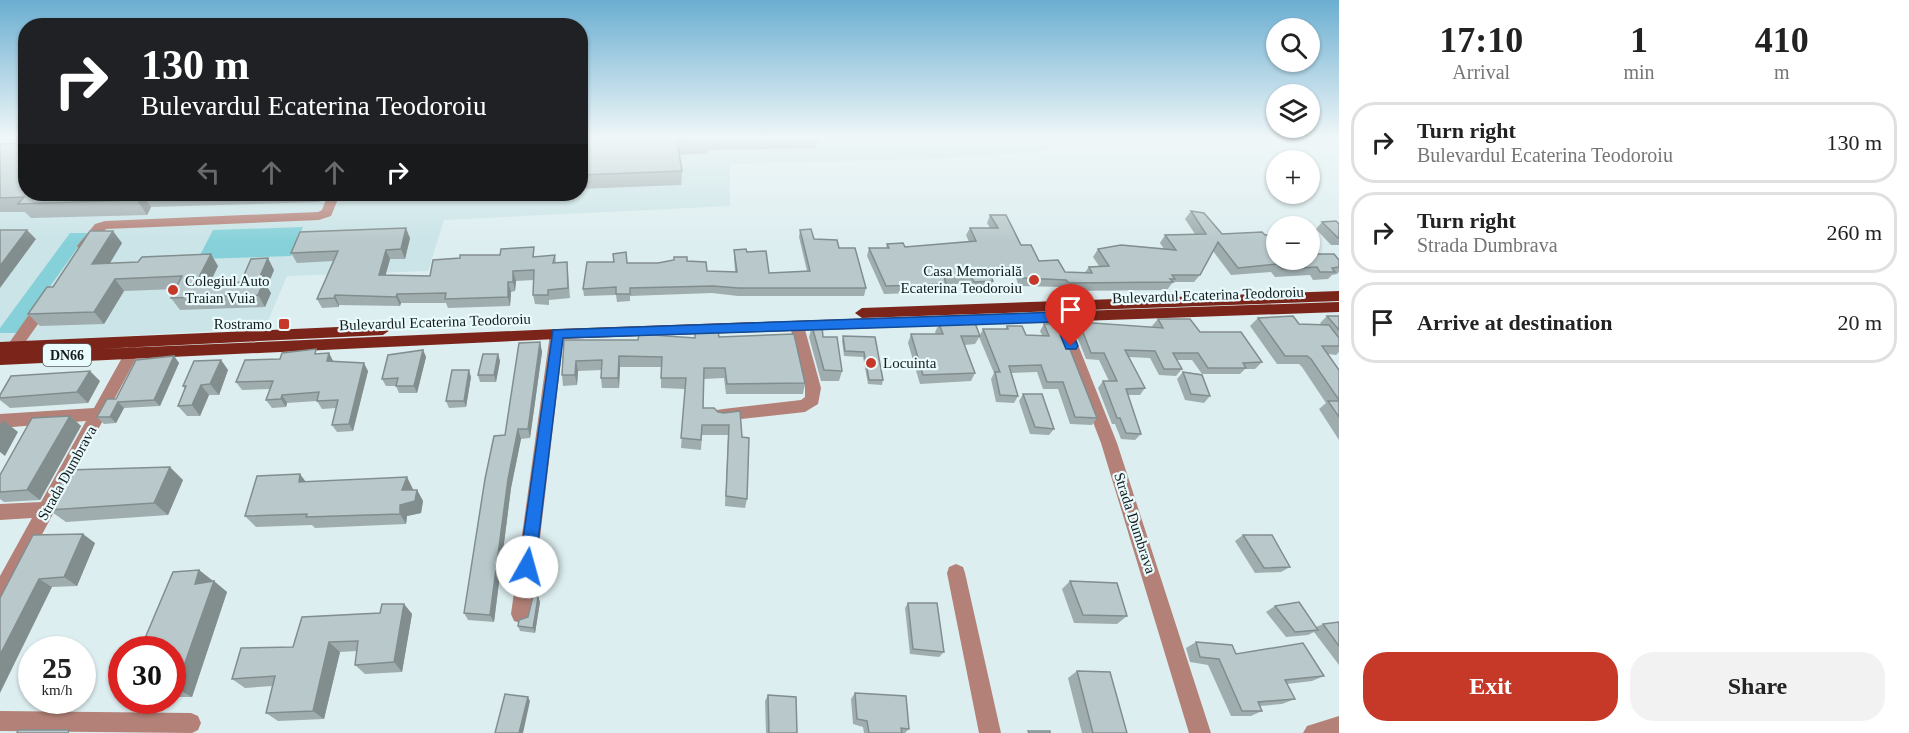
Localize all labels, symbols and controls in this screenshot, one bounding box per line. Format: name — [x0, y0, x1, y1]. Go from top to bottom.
map controls — [1266, 18, 1320, 270]
button: search — [1266, 18, 1320, 72]
text: 17:10 — [1439, 20, 1523, 60]
text: 1 — [1630, 20, 1648, 60]
text: 410 — [1755, 20, 1809, 60]
icon: right — [42, 42, 120, 120]
text: 130 m — [141, 42, 250, 88]
text: Arrival — [1452, 61, 1510, 83]
text: min — [1623, 61, 1655, 83]
text: m — [1774, 61, 1790, 83]
button: layers — [1266, 84, 1320, 138]
text: Bulevardul Ecaterina Teodoroiu — [141, 91, 487, 121]
text: Turn right — [1417, 118, 1516, 143]
icon: right — [1366, 126, 1399, 159]
text: 130 m — [1826, 130, 1882, 155]
text: Bulevardul Ecaterina Teodoroiu — [1417, 144, 1673, 166]
button: + — [1266, 150, 1320, 204]
icon: left — [192, 156, 225, 189]
icon: ahead — [255, 156, 288, 189]
icon: ahead — [318, 156, 351, 189]
icon: right — [381, 156, 414, 189]
text: Turn right — [1417, 208, 1516, 233]
button: − — [1266, 216, 1320, 270]
icon: right — [1366, 216, 1399, 249]
text: 260 m — [1826, 220, 1882, 245]
text: Strada Dumbrava — [1417, 234, 1558, 256]
place label: Casa Memorială Ecaterina Teodoroiu — [900, 263, 1022, 296]
place label: Colegiul Auto Traian Vuia — [185, 273, 270, 306]
marker: Casa Memorială Ecaterina Teodoroiu — [1027, 273, 1041, 287]
marker: Colegiul Auto Traian Vuia — [166, 283, 180, 297]
pin — [1045, 284, 1096, 346]
street label: Bulevardul Ecaterina Teodoroiu — [1112, 284, 1305, 306]
icon: arrive — [1054, 293, 1087, 326]
icon: arrive — [1366, 306, 1399, 339]
text: Arrive at destination — [1417, 310, 1613, 335]
text: 20 m — [1837, 310, 1882, 335]
street label: Bulevardul Ecaterina Teodoroiu — [339, 311, 532, 333]
place label: Rostramo — [214, 316, 272, 332]
marker: Rostramo — [277, 317, 291, 331]
road number: DN66 — [43, 344, 91, 366]
place label: Locuinta — [883, 355, 937, 371]
marker: Locuinta — [864, 356, 878, 370]
street label: Strada Dumbrava — [34, 423, 100, 523]
street label: Strada Dumbrava — [1111, 470, 1159, 576]
position arrow — [495, 535, 559, 599]
speed limit sign: 30 — [108, 636, 186, 714]
text: 25 — [42, 651, 72, 684]
button: Exit — [1363, 652, 1618, 721]
button: Share — [1630, 652, 1885, 721]
text: km/h — [42, 682, 72, 698]

